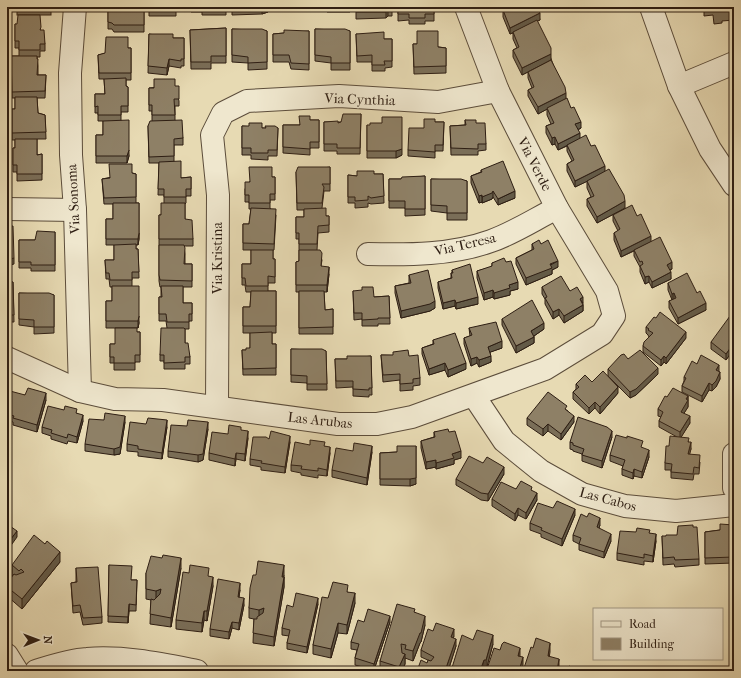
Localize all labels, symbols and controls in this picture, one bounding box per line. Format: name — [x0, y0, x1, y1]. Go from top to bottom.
street label: Via Cynthia — [323, 90, 396, 109]
street label: Via Verde — [513, 134, 555, 194]
street label: Via Sonoma — [63, 163, 84, 235]
street label: Via Kristina — [209, 222, 226, 295]
street label: Via Teresa — [432, 229, 498, 260]
street label: Las Arubas — [287, 409, 353, 432]
street label: Las Cabos — [577, 484, 638, 515]
legend — [593, 608, 723, 660]
text: Road — [629, 617, 656, 631]
north arrow — [18, 620, 58, 660]
text: N — [41, 636, 54, 645]
text: Building — [629, 637, 674, 651]

